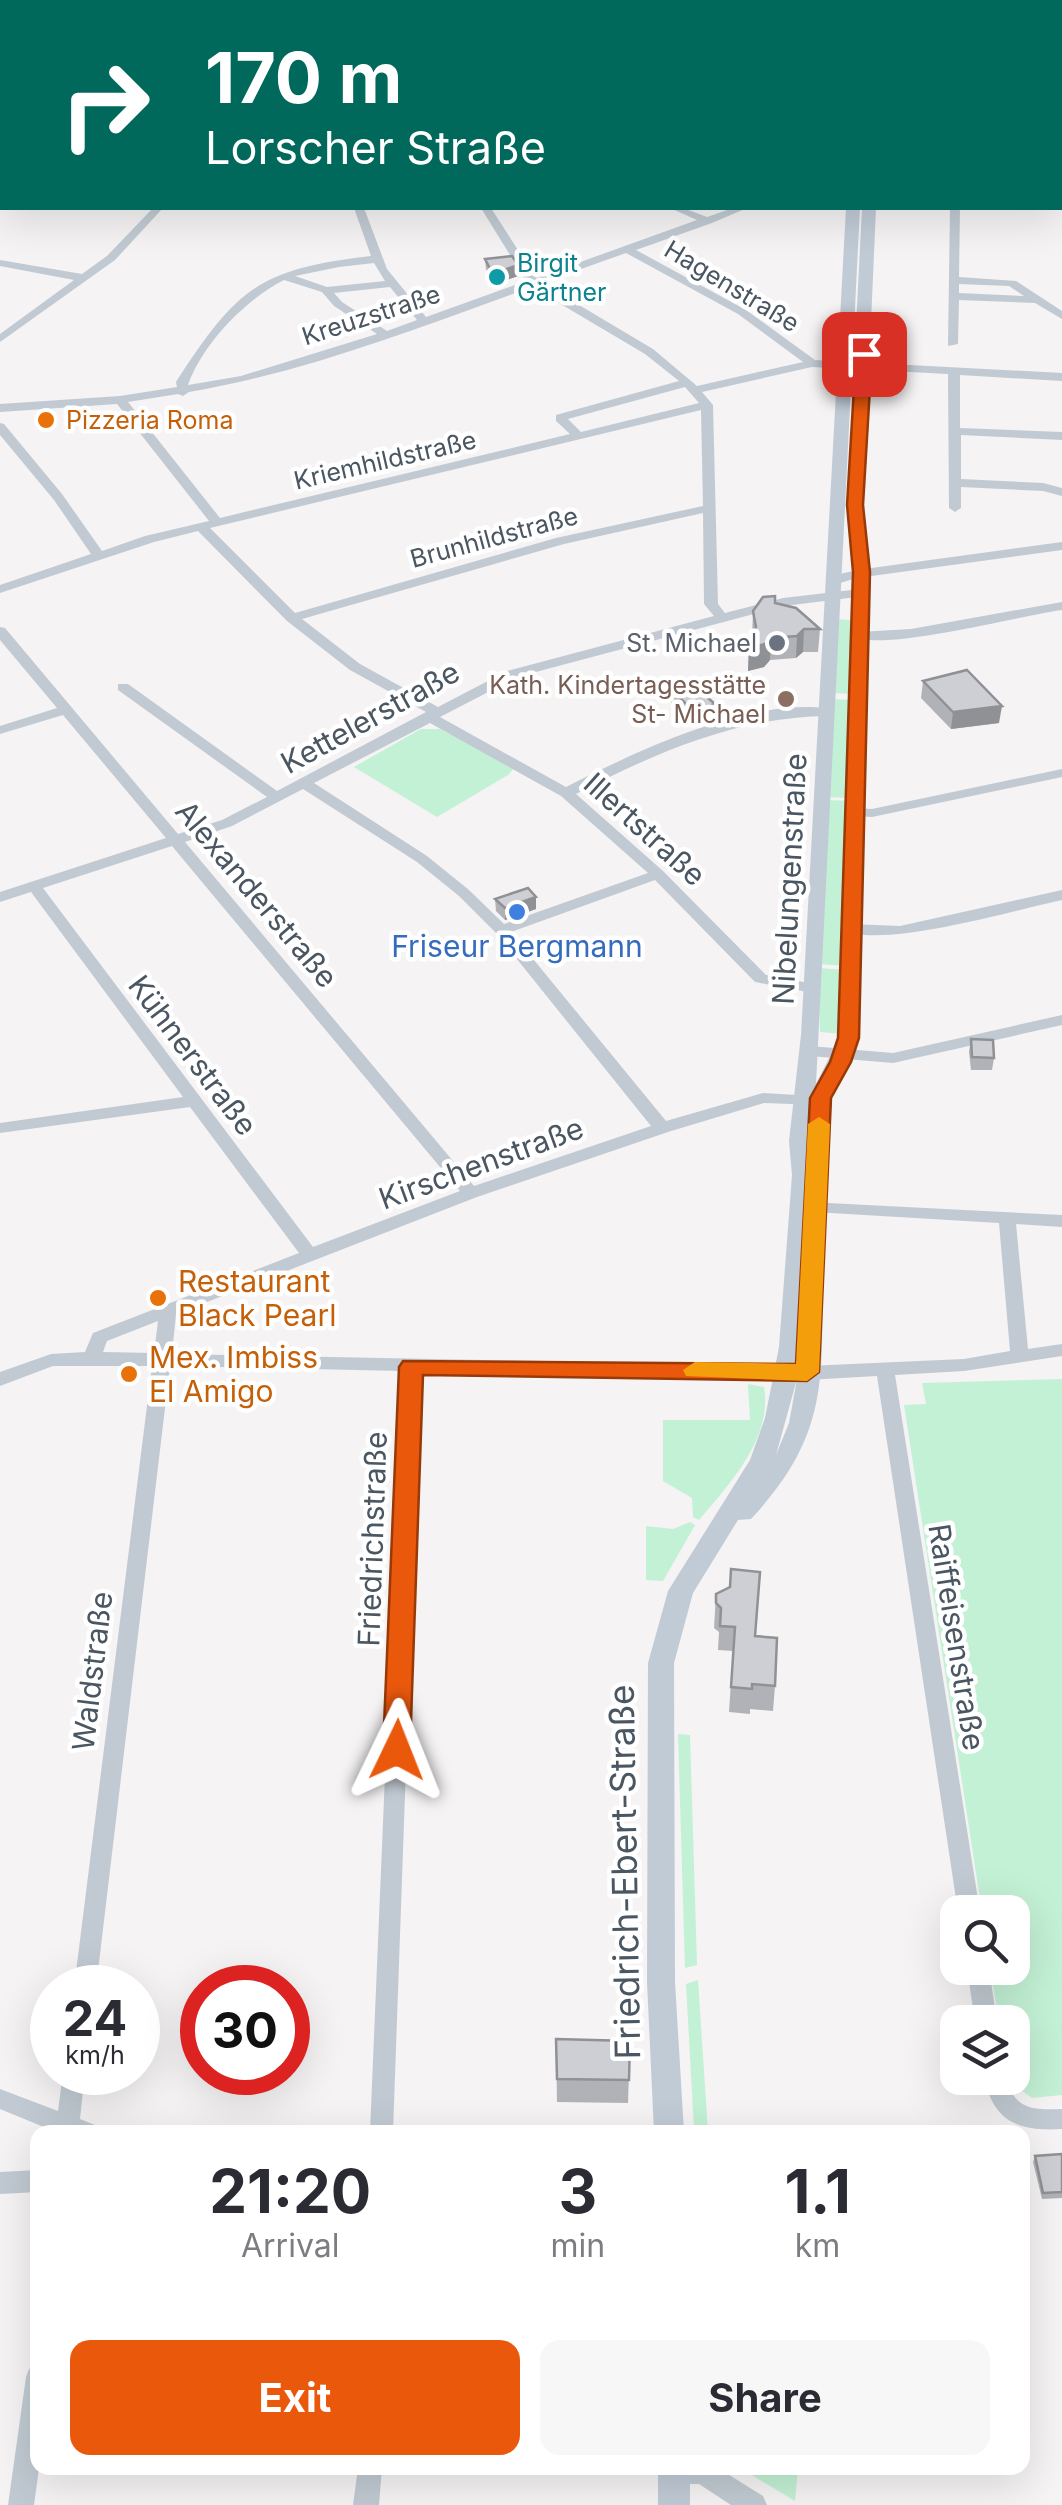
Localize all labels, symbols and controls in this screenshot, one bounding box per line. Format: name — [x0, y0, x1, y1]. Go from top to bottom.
text: 170 m — [205, 35, 402, 120]
icon: right — [40, 40, 170, 170]
text: Lorscher Straße — [205, 120, 546, 175]
street label: Hagenstraße — [659, 234, 805, 338]
place label: Birgit Gärtner — [517, 248, 606, 307]
marker: Birgit Gärtner — [486, 266, 508, 288]
street label: Kreuzstraße — [298, 279, 444, 351]
pin — [822, 312, 907, 397]
icon: arrive — [837, 327, 892, 382]
place label: Pizzeria Roma — [66, 405, 233, 435]
marker: Pizzeria Roma — [35, 409, 57, 431]
street label: Kriemhildstraße — [291, 424, 479, 496]
street label: Brunhildstraße — [407, 500, 581, 574]
place label: St. Michael — [626, 628, 757, 658]
marker: St. Michael — [766, 632, 788, 654]
street label: Kettelerstraße — [275, 653, 465, 781]
place label: Kath. Kindertagesstätte St- Michael — [489, 670, 766, 729]
marker: Kath. Kindertagesstätte St- Michael — [775, 688, 797, 710]
street label: Nibelungenstraße — [764, 752, 814, 1006]
street label: Illertstraße — [577, 765, 713, 893]
street label: Alexanderstraße — [168, 793, 346, 995]
marker: Friseur Bergmann — [506, 901, 528, 923]
place label: Friseur Bergmann — [391, 928, 643, 964]
street label: Kühnerstraße — [121, 968, 265, 1142]
street label: Kirschenstraße — [374, 1109, 588, 1217]
place label: Restaurant Black Pearl — [178, 1263, 336, 1333]
marker: Restaurant Black Pearl — [147, 1287, 169, 1309]
place label: Mex. Imbiss El Amigo — [149, 1339, 318, 1409]
marker: Mex. Imbiss El Amigo — [118, 1363, 140, 1385]
street label: Friedrichstraße — [350, 1431, 394, 1647]
street label: Raiffeisenstraße — [921, 1521, 993, 1753]
street label: Waldstraße — [64, 1589, 120, 1753]
street label: Friedrich-Ebert-Straße — [600, 1684, 648, 2060]
position arrow — [345, 1698, 449, 1802]
map controls — [940, 1895, 1030, 2095]
button: search — [940, 1895, 1030, 1985]
speed limit sign: 30 — [180, 1965, 310, 2095]
text: 24 — [63, 1988, 127, 2048]
button: layers — [940, 2005, 1030, 2095]
text: km/h — [65, 2040, 125, 2070]
text: 21:20 — [209, 2155, 371, 2227]
text: 3 — [558, 2155, 597, 2227]
text: 1.1 — [784, 2155, 851, 2227]
text: Arrival — [241, 2226, 339, 2265]
text: min — [550, 2226, 605, 2265]
text: km — [795, 2226, 840, 2265]
button: Exit — [70, 2340, 520, 2455]
button: Share — [540, 2340, 990, 2455]

